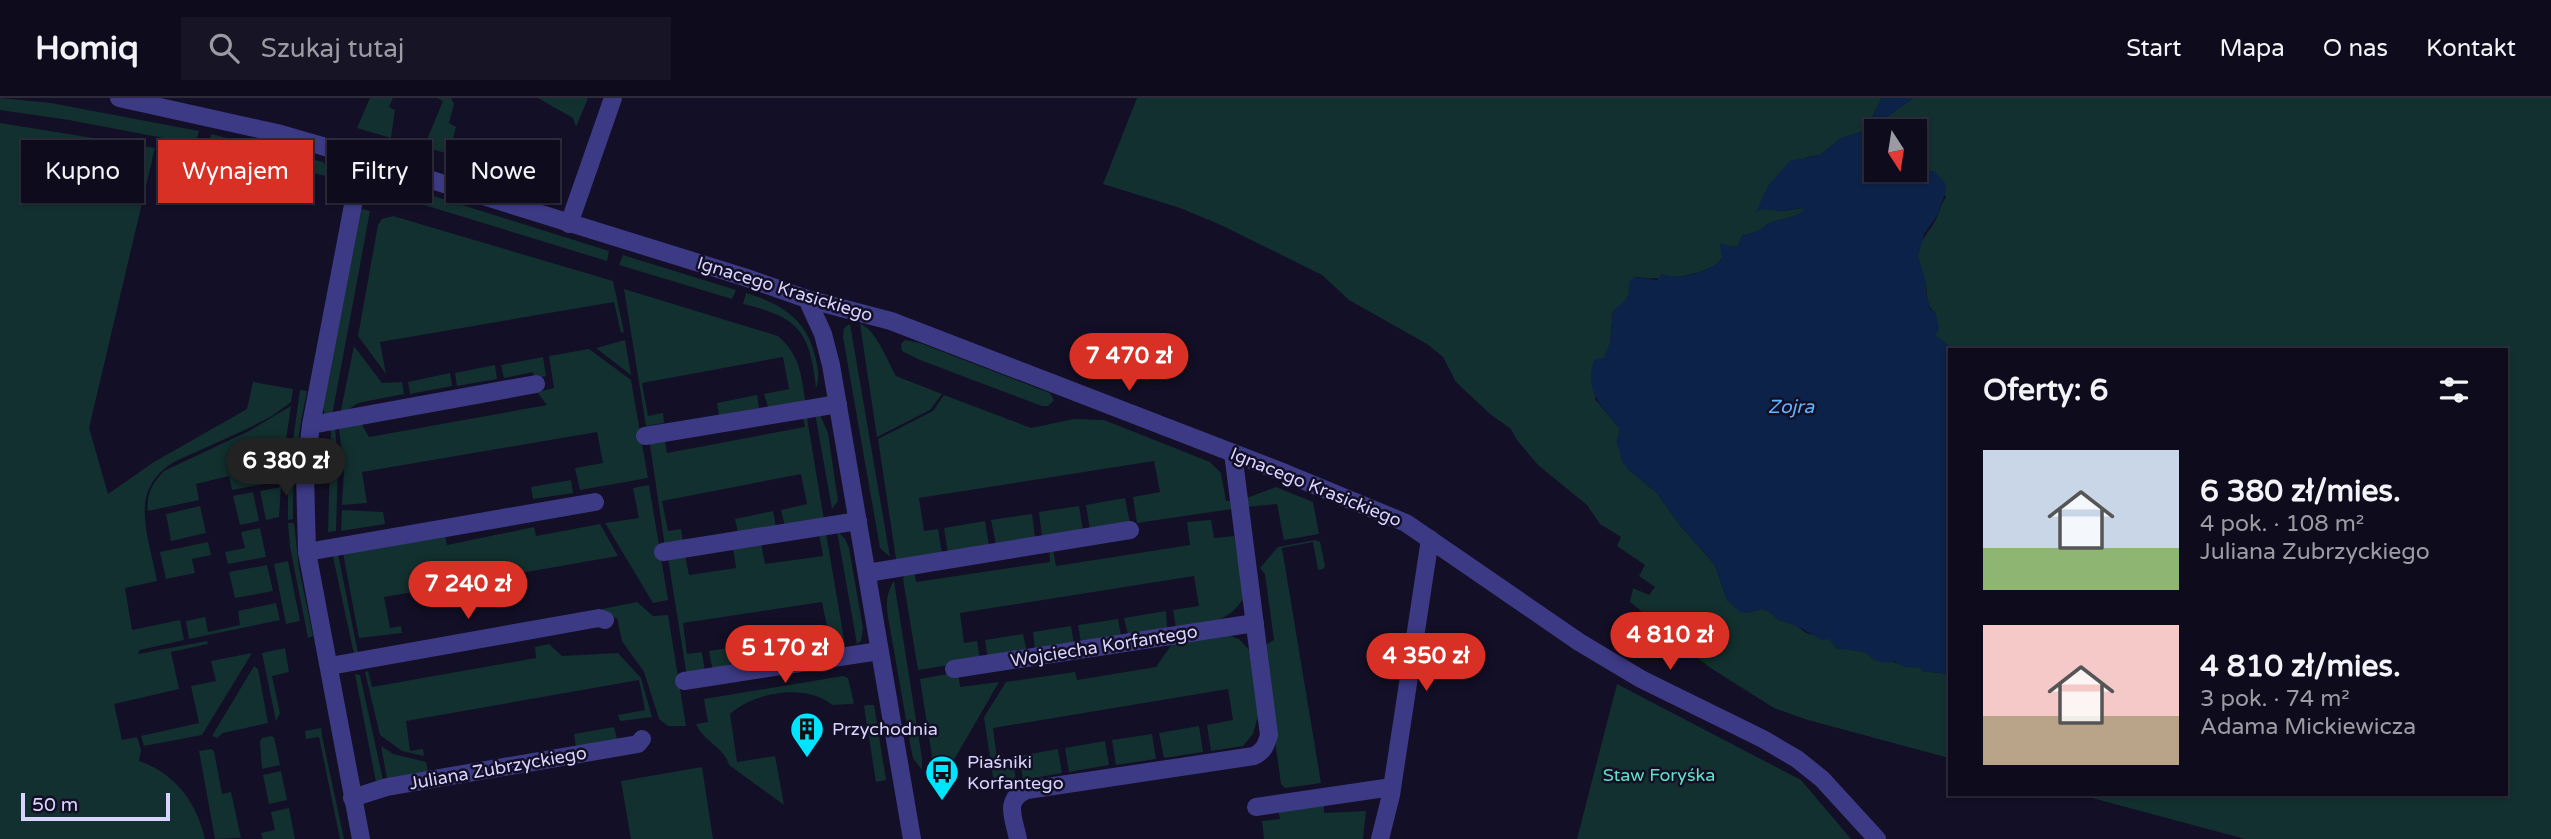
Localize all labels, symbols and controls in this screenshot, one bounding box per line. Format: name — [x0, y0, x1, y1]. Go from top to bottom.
search box — [181, 17, 671, 80]
text: Homiq — [35, 29, 139, 68]
icon: search — [205, 29, 243, 67]
text: Szukaj tutaj — [261, 33, 404, 64]
text: Start — [2126, 34, 2181, 63]
text: Mapa — [2219, 34, 2285, 63]
text: O nas — [2323, 34, 2388, 63]
text: Kontakt — [2426, 34, 2516, 63]
north arrow — [1864, 119, 1927, 182]
map controls — [1864, 119, 1927, 182]
chip: Kupno — [21, 140, 144, 203]
chip: Wynajem — [158, 140, 313, 203]
chip: Filtry — [327, 140, 432, 203]
chip: Nowe — [446, 140, 560, 203]
street label: Ignacego Krasickiego — [694, 252, 876, 326]
pin: 7 470 zł — [1057, 334, 1201, 393]
text: 7 470 zł — [1085, 342, 1173, 370]
icon: filters — [2435, 371, 2473, 409]
text: Oferty: 6 — [1983, 372, 2108, 409]
water label: Zojra — [1768, 396, 1816, 418]
pin: 6 380 zł — [214, 438, 358, 498]
street label: Ignacego Krasickiego — [1227, 443, 1405, 531]
text: 6 380 zł — [242, 447, 330, 475]
text: 6 380 zł/mies. — [2200, 473, 2401, 510]
icon: home — [2039, 478, 2123, 562]
text: 4 pok. · 108 m² — [2200, 510, 2364, 538]
text: Juliana Zubrzyckiego — [2200, 538, 2430, 566]
pin: 7 240 zł — [396, 561, 540, 621]
text: 7 240 zł — [424, 570, 512, 598]
pin: 4 810 zł — [1598, 612, 1742, 672]
street label: Wojciecha Korfantego — [1009, 620, 1199, 672]
text: 4 810 zł — [1626, 621, 1714, 649]
pin: 5 170 zł — [713, 626, 857, 685]
text: 5 170 zł — [741, 634, 829, 662]
pin: 4 350 zł — [1354, 634, 1498, 693]
text: 4 350 zł — [1382, 642, 1470, 670]
text: 4 810 zł/mies. — [2200, 648, 2401, 685]
icon: home — [2039, 653, 2123, 737]
text: 3 pok. · 74 m² — [2200, 685, 2350, 713]
building icon: Przychodnia — [788, 710, 826, 759]
text: Adama Mickiewicza — [2200, 713, 2416, 741]
place label: Przychodnia — [832, 718, 938, 740]
street label: Juliana Zubrzyckiego — [408, 742, 588, 794]
place label: Piaśniki Korfantego — [967, 751, 1064, 794]
bus stop icon: Piaśniki Korfantego — [923, 753, 961, 802]
park label: Staw Foryśka — [1603, 764, 1715, 786]
scale bar — [21, 790, 170, 822]
text: 50 m — [32, 794, 78, 816]

